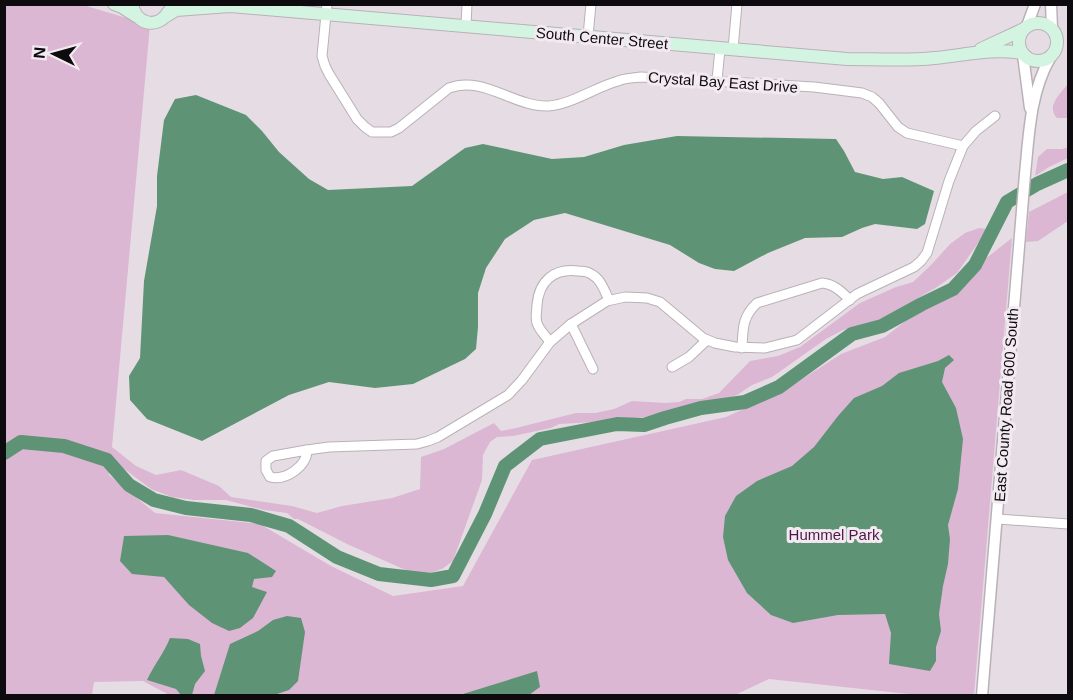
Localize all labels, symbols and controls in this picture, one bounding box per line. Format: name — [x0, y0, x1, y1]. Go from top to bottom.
north arrow — [24, 24, 84, 84]
street label: South Center Street — [535, 24, 670, 52]
text: N — [31, 46, 49, 59]
street label: Crystal Bay East Drive — [648, 68, 798, 96]
street label: East County Road 600 South — [991, 307, 1021, 503]
park label: Hummel Park — [789, 526, 880, 543]

